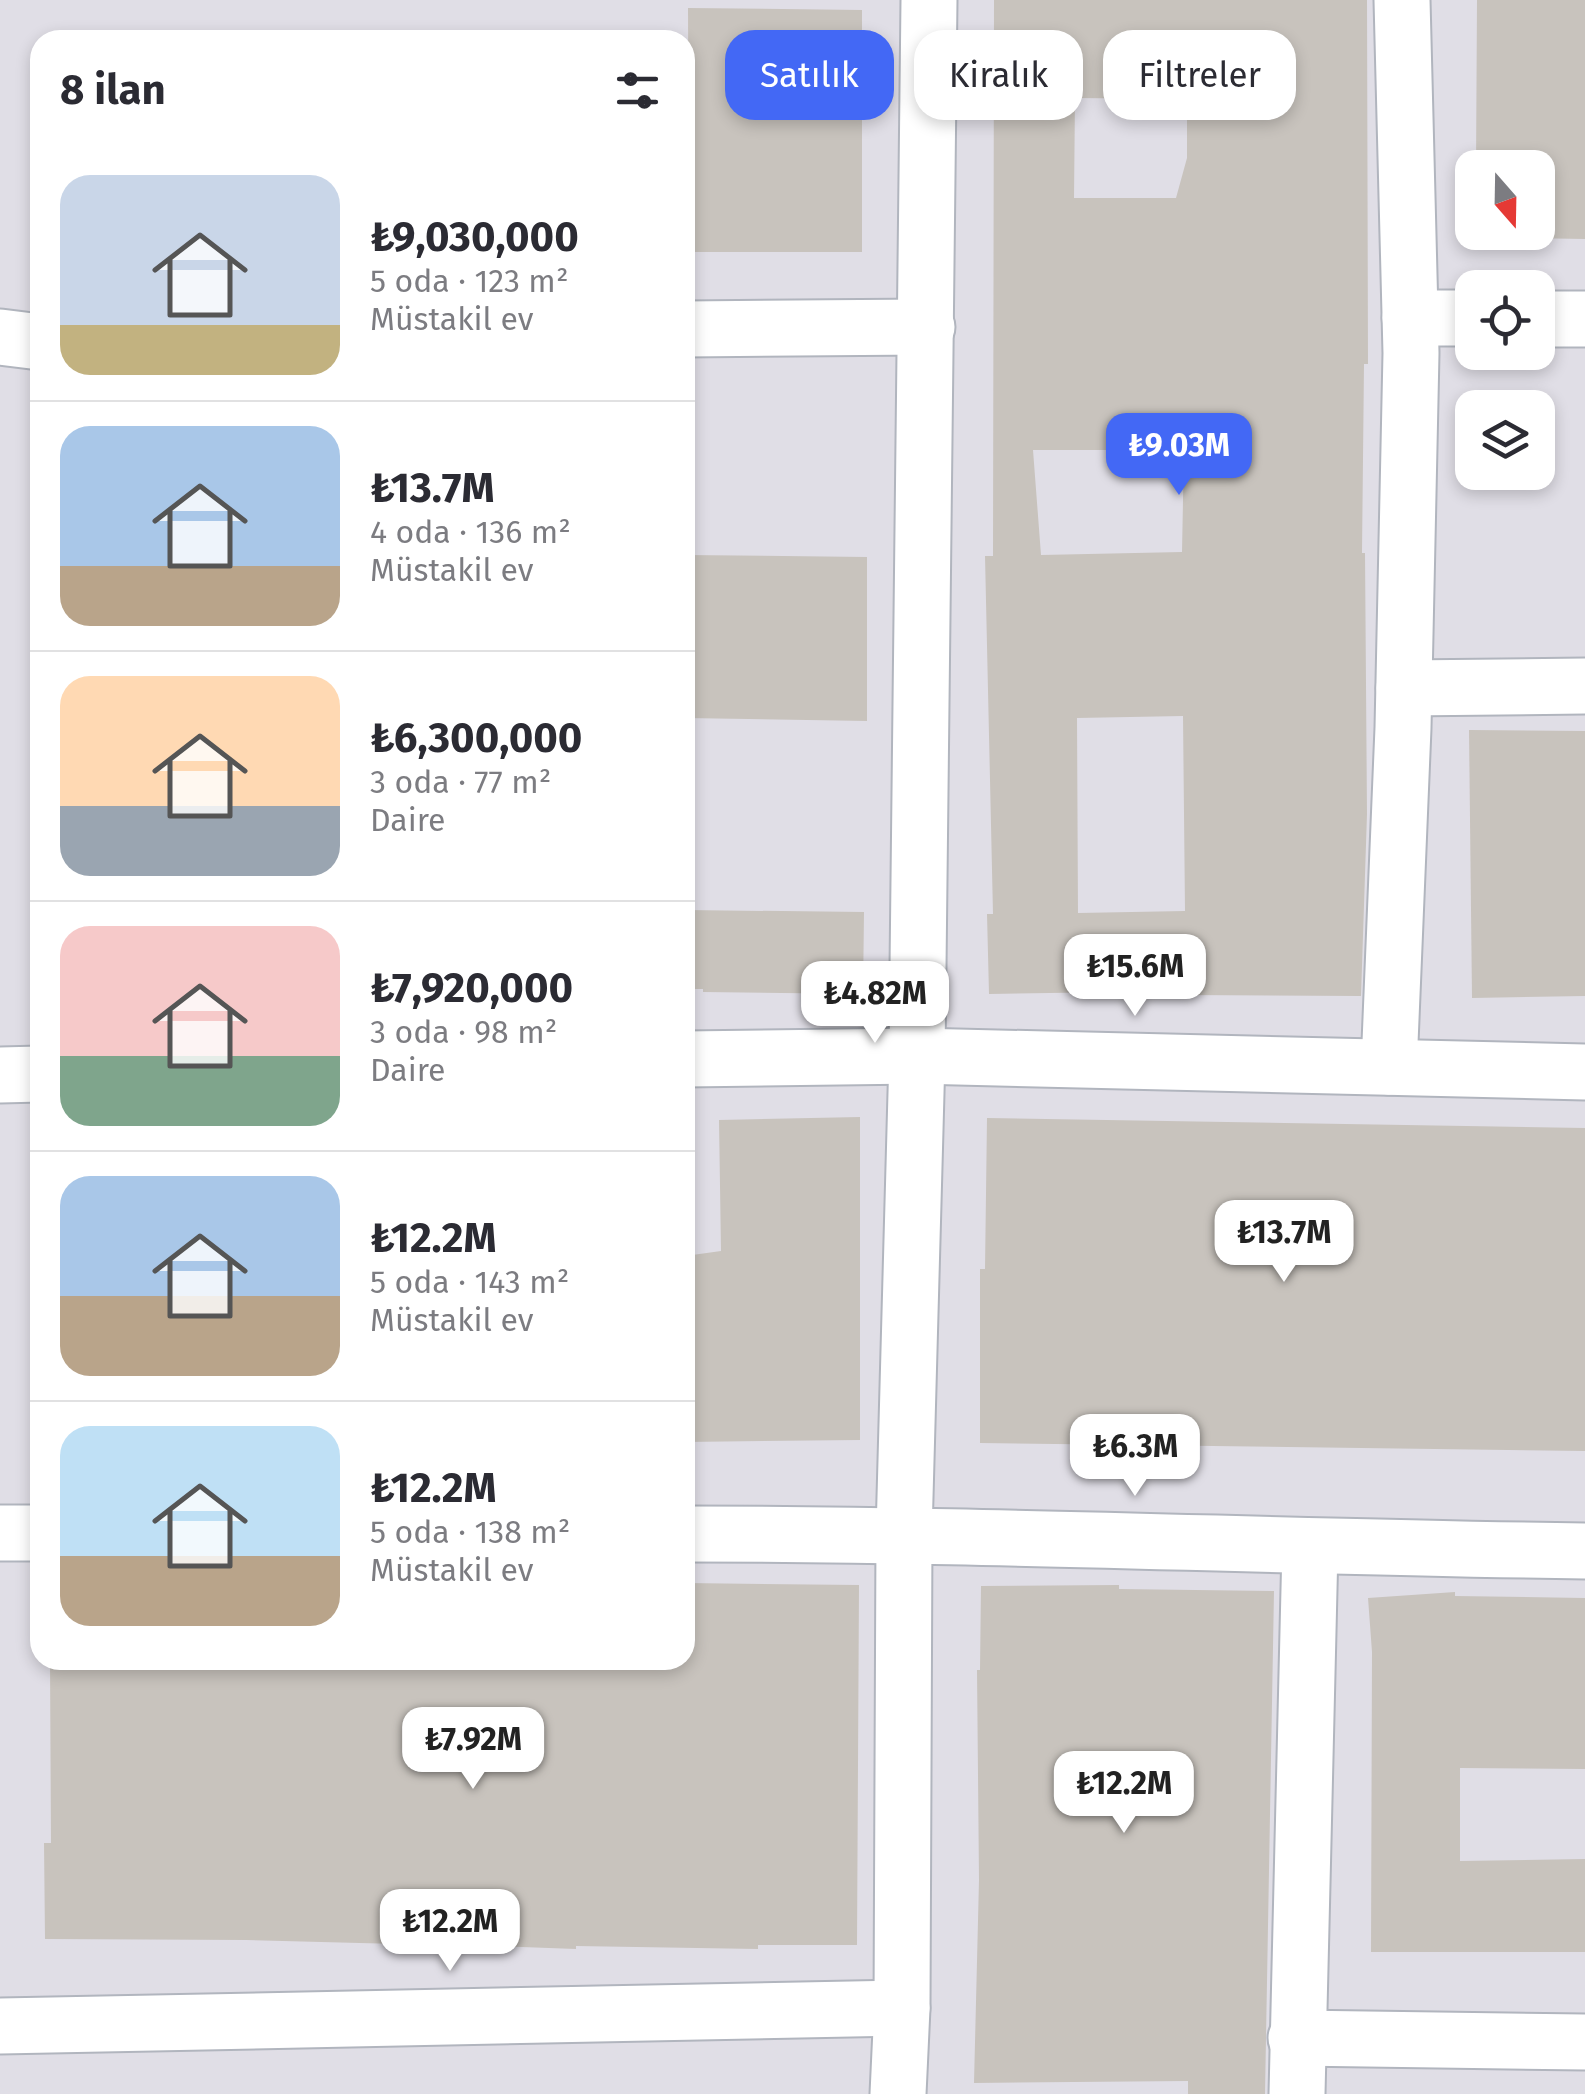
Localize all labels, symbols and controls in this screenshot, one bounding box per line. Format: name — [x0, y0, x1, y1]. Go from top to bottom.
chip: Satılık — [725, 30, 894, 120]
chip: Kiralık — [914, 30, 1083, 120]
chip: Filtreler — [1103, 30, 1296, 120]
icon: filters — [610, 63, 665, 118]
text: 8 ilan — [60, 65, 166, 115]
north arrow — [1455, 150, 1555, 250]
map controls — [1455, 150, 1555, 490]
text: ₺9,030,000 — [370, 212, 579, 262]
icon: home — [140, 215, 260, 335]
text: 5 oda · 123 m² — [370, 262, 568, 300]
button: locate — [1455, 270, 1555, 370]
text: Müstakil ev — [370, 300, 534, 338]
button: layers — [1455, 390, 1555, 490]
pin: ₺9.03M — [1098, 413, 1260, 498]
text: ₺9.03M — [1128, 426, 1230, 464]
text: ₺13.7M — [370, 463, 495, 513]
icon: home — [140, 466, 260, 586]
text: 4 oda · 136 m² — [370, 513, 571, 551]
text: Müstakil ev — [370, 551, 534, 589]
text: ₺6,300,000 — [370, 713, 582, 763]
icon: home — [140, 716, 260, 836]
text: 3 oda · 77 m² — [370, 763, 551, 801]
text: Daire — [370, 801, 446, 839]
pin: ₺15.6M — [1054, 934, 1216, 1019]
text: ₺15.6M — [1086, 947, 1184, 985]
pin: ₺4.82M — [794, 961, 956, 1046]
text: ₺7,920,000 — [370, 963, 573, 1013]
icon: home — [140, 966, 260, 1086]
text: ₺4.82M — [823, 974, 927, 1012]
text: 3 oda · 98 m² — [370, 1013, 557, 1051]
text: Daire — [370, 1051, 446, 1089]
pin: ₺13.7M — [1203, 1200, 1365, 1285]
text: ₺12.2M — [370, 1213, 496, 1263]
text: ₺13.7M — [1237, 1213, 1331, 1251]
icon: home — [140, 1216, 260, 1336]
text: 5 oda · 143 m² — [370, 1263, 569, 1301]
text: Müstakil ev — [370, 1301, 534, 1339]
pin: ₺6.3M — [1065, 1414, 1205, 1499]
text: ₺6.3M — [1092, 1427, 1178, 1465]
text: ₺12.2M — [370, 1463, 496, 1513]
icon: home — [140, 1466, 260, 1586]
text: 5 oda · 138 m² — [370, 1513, 570, 1551]
text: Müstakil ev — [370, 1551, 534, 1589]
pin: ₺7.92M — [392, 1707, 554, 1792]
text: ₺7.92M — [424, 1720, 522, 1758]
pin: ₺12.2M — [1043, 1751, 1205, 1836]
text: ₺12.2M — [1076, 1764, 1172, 1802]
pin: ₺12.2M — [369, 1889, 531, 1974]
text: ₺12.2M — [402, 1902, 498, 1940]

